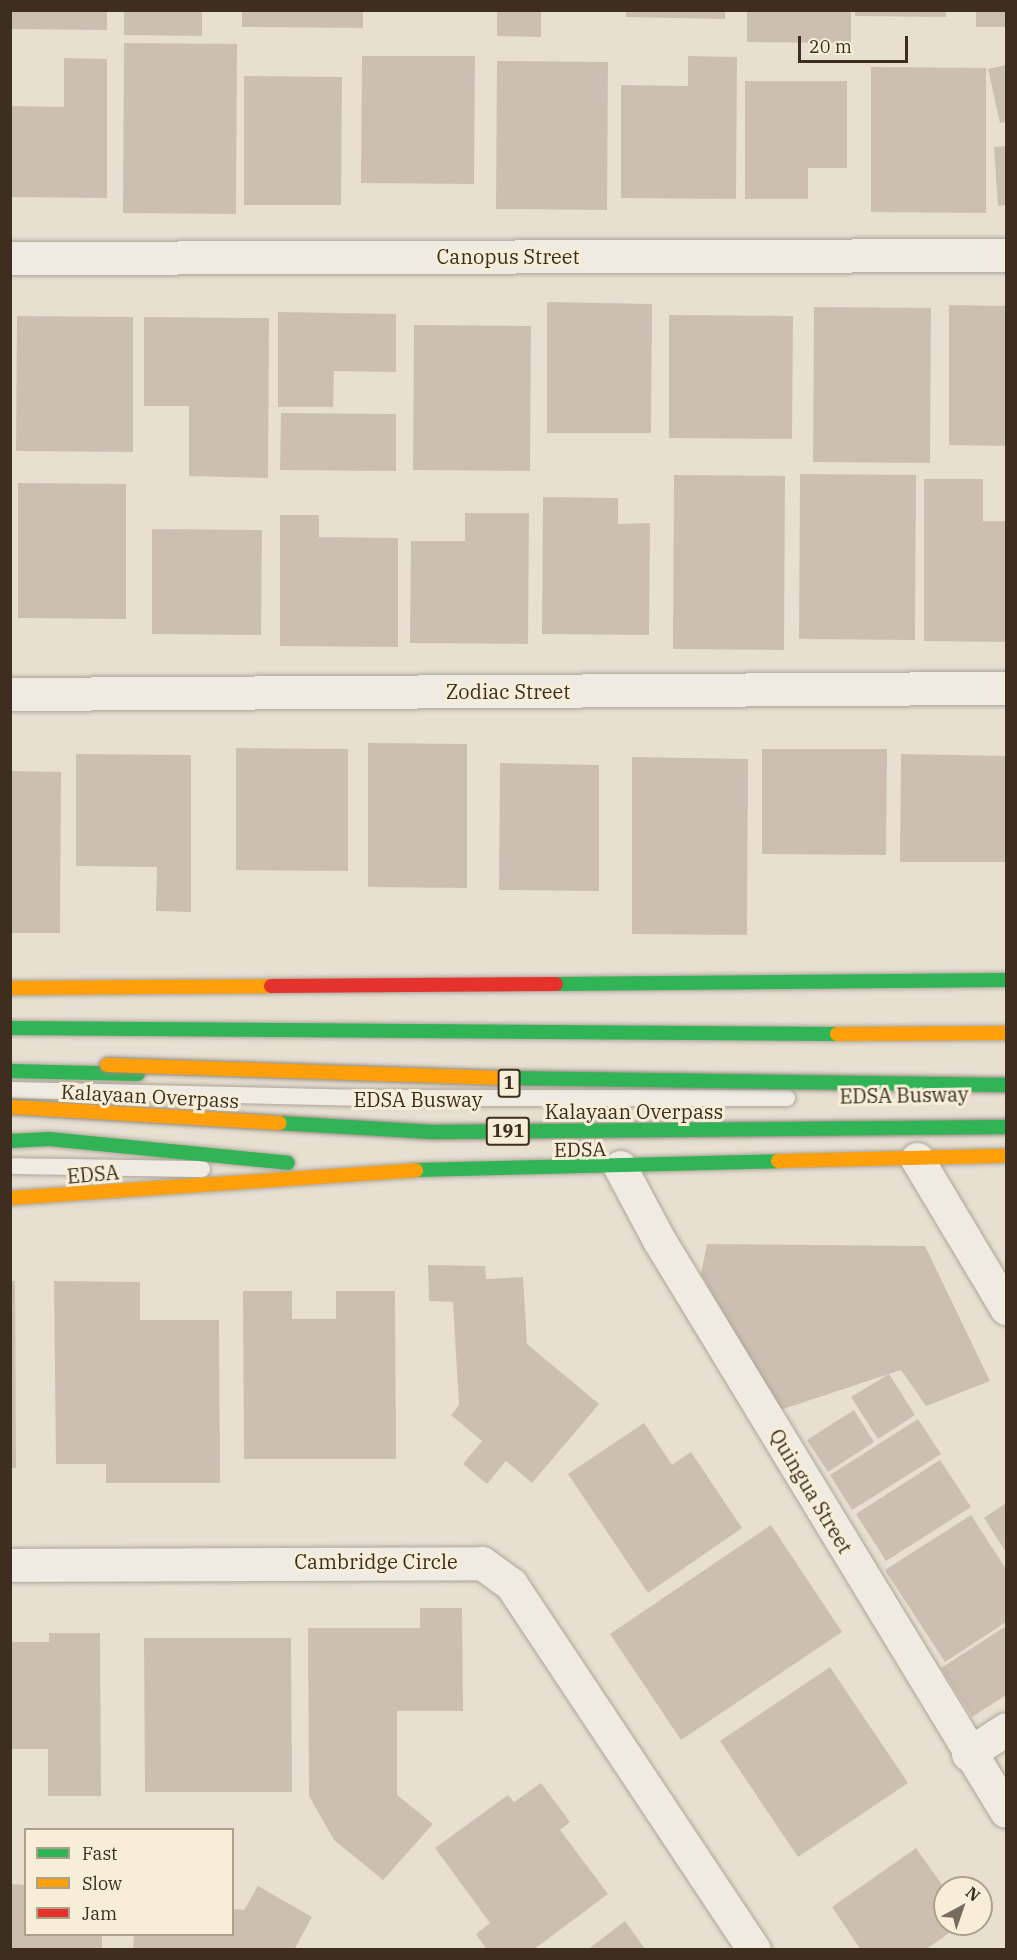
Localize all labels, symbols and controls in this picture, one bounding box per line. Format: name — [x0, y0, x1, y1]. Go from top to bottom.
scale bar — [801, 24, 910, 62]
text: 20 m — [809, 35, 852, 58]
street label: Canopus Street — [437, 244, 579, 268]
street label: Zodiac Street — [446, 679, 570, 703]
road number: 1 — [497, 1068, 521, 1098]
street label: Kalayaan Overpass — [60, 1079, 240, 1113]
street label: EDSA Busway — [839, 1082, 969, 1108]
street label: EDSA Busway — [354, 1087, 482, 1111]
street label: Kalayaan Overpass — [545, 1099, 723, 1123]
road number: 191 — [486, 1116, 530, 1146]
street label: EDSA — [554, 1137, 606, 1161]
street label: EDSA — [66, 1160, 120, 1188]
street label: Quingua Street — [764, 1424, 858, 1558]
street label: Cambridge Circle — [294, 1549, 458, 1573]
legend — [24, 1828, 234, 1936]
text: Fast — [82, 1842, 117, 1865]
text: Slow — [82, 1872, 122, 1895]
north arrow — [933, 1876, 993, 1936]
text: N — [962, 1882, 985, 1905]
text: Jam — [82, 1902, 117, 1925]

